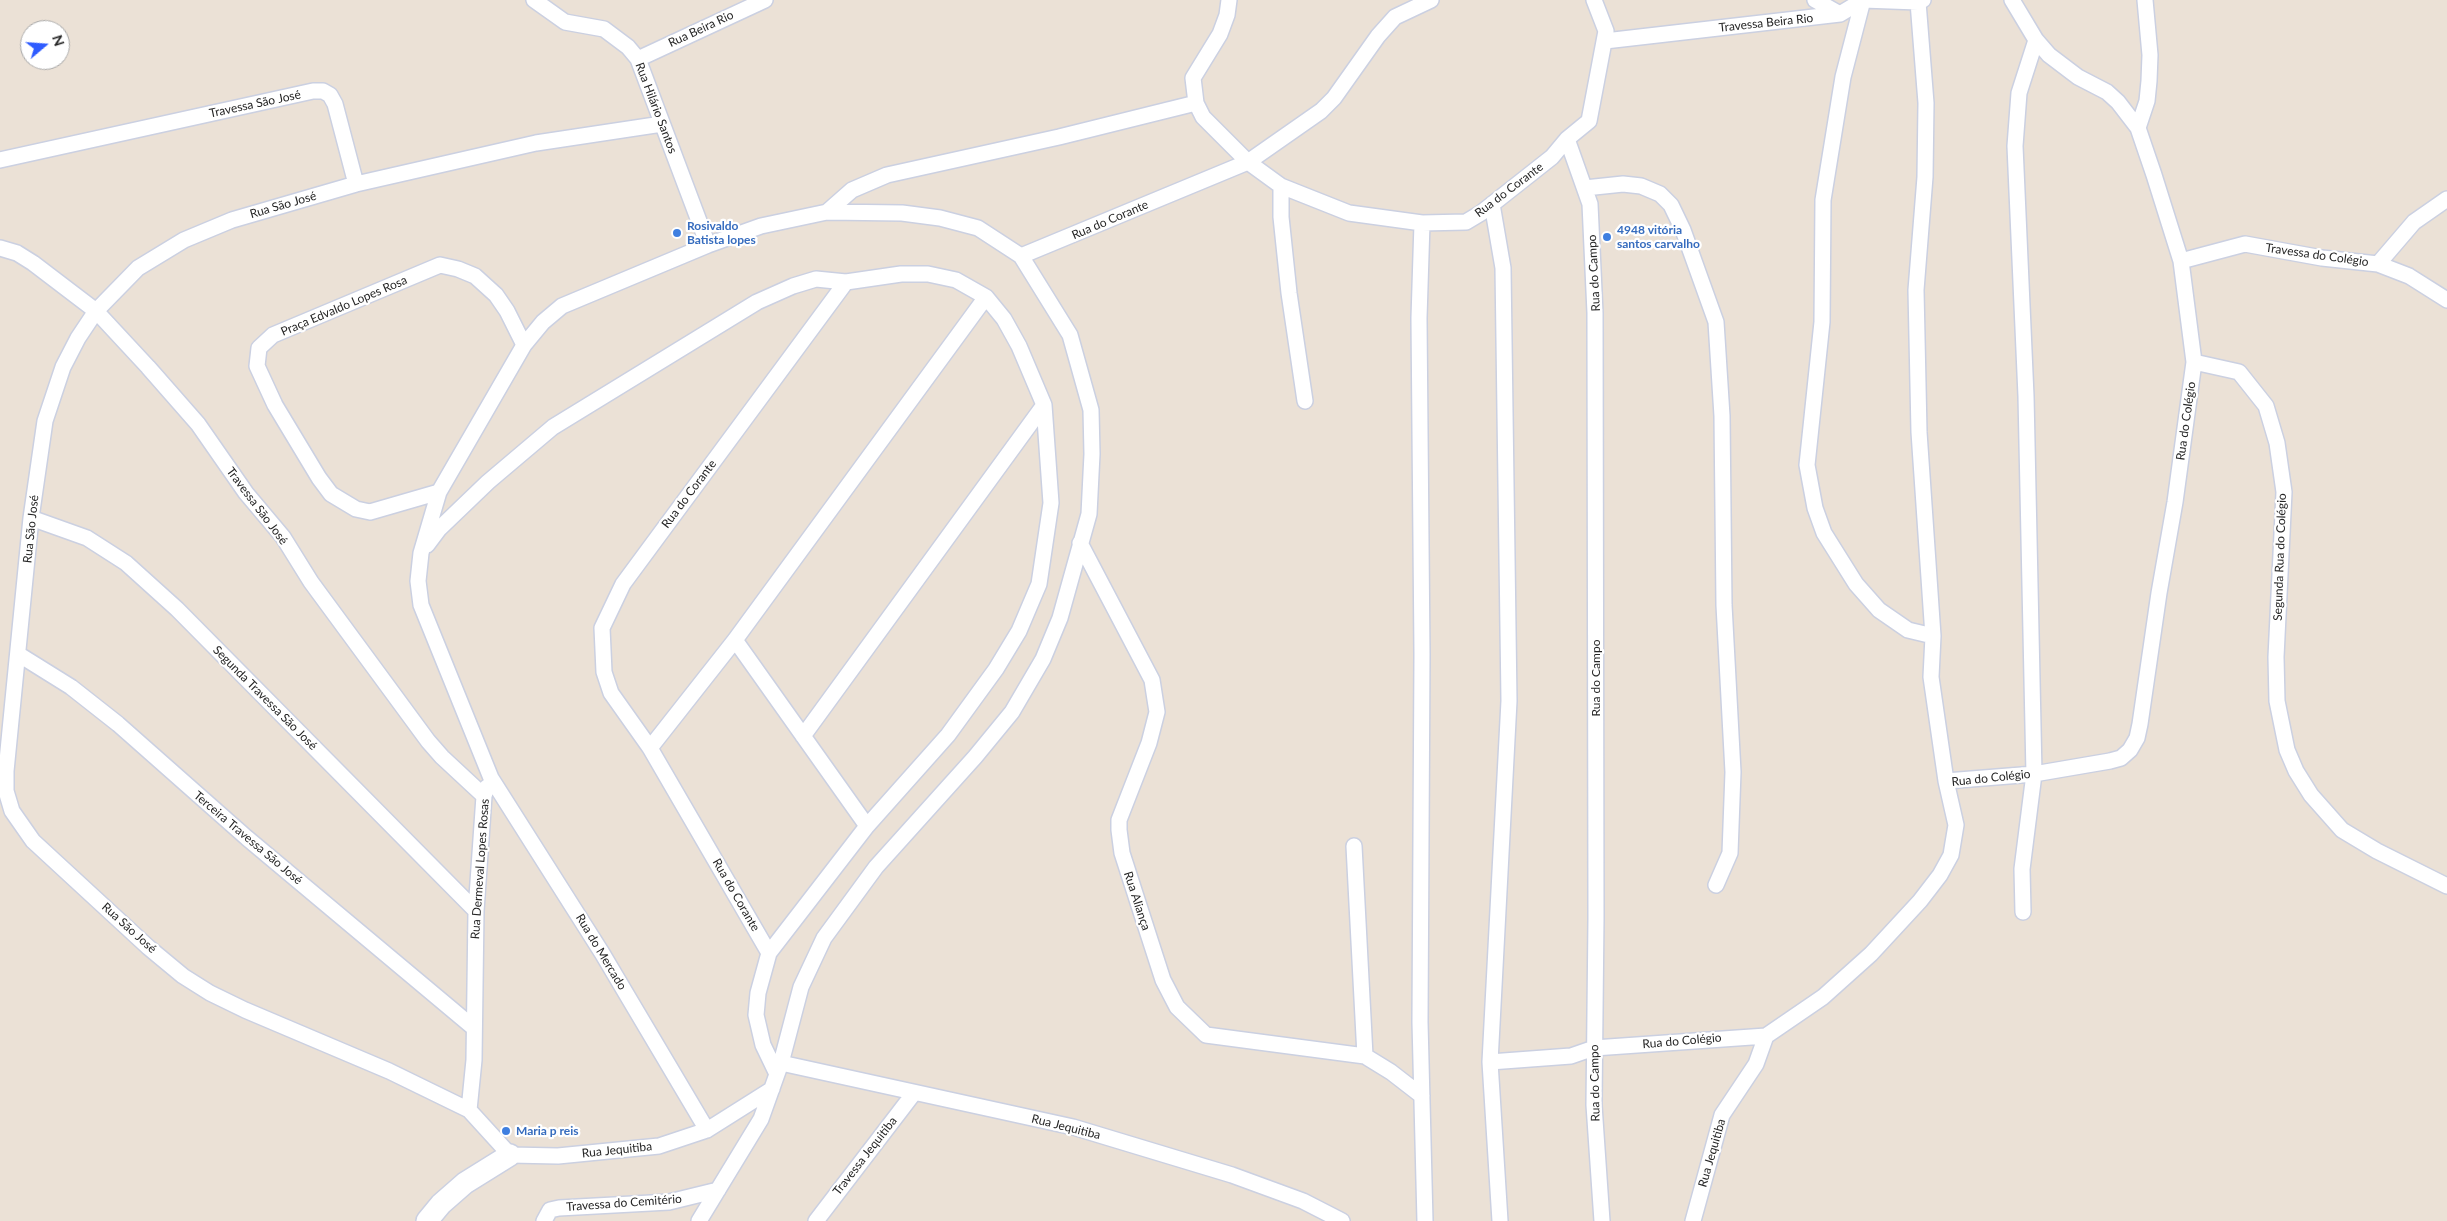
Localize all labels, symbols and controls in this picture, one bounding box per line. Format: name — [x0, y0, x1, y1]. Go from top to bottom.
street label: Rua Beira Rio — [666, 8, 736, 50]
street label: Travessa Beira Rio — [1718, 11, 1814, 35]
north arrow — [20, 20, 70, 70]
text: N — [49, 33, 69, 48]
street label: Rua Hilário Santos — [632, 61, 680, 155]
street label: Travessa São José — [208, 87, 302, 121]
street label: Rua do Corante — [1472, 160, 1546, 220]
street label: Rua São José — [248, 189, 318, 221]
street label: Rua do Corante — [1070, 197, 1150, 243]
place label: Rosivaldo Batista lopes — [687, 219, 756, 247]
place label: 4948 vitória santos carvalho — [1617, 223, 1700, 251]
marker: Rosivaldo Batista lopes — [671, 227, 683, 239]
marker: 4948 vitória santos carvalho — [1601, 231, 1613, 243]
street label: Rua do Campo — [1585, 234, 1603, 312]
street label: Travessa do Colégio — [2264, 241, 2370, 269]
street label: Praça Edvaldo Lopes Rosa — [279, 273, 409, 339]
street label: Rua do Colégio — [2173, 381, 2199, 461]
street label: Rua do Corante — [659, 457, 719, 531]
street label: Travessa São José — [223, 464, 291, 548]
street label: Segunda Rua do Colégio — [2271, 493, 2289, 621]
street label: Rua São José — [20, 494, 42, 564]
street label: Rua do Campo — [1589, 640, 1603, 716]
street label: Segunda Travessa São José — [210, 643, 320, 753]
street label: Rua do Colégio — [1951, 767, 2031, 789]
street label: Terceira Travessa São José — [191, 788, 305, 888]
street label: Rua Dermeval Lopes Rosas — [468, 798, 492, 940]
street label: Rua do Corante — [709, 856, 763, 934]
street label: Rua Aliança — [1121, 870, 1153, 932]
street label: Rua São José — [99, 900, 159, 956]
street label: Rua do Mercado — [573, 911, 629, 993]
street label: Rua do Colégio — [1642, 1030, 1722, 1052]
street label: Rua do Campo — [1587, 1044, 1603, 1122]
street label: Rua Jequitiba — [1030, 1111, 1102, 1143]
street label: Travessa Jequitiba — [830, 1114, 900, 1198]
street label: Rua Jequitiba — [1695, 1117, 1729, 1189]
place label: Maria p reis — [516, 1124, 579, 1138]
marker: Maria p reis — [500, 1125, 512, 1137]
street label: Rua Jequitiba — [581, 1139, 653, 1161]
street label: Travessa do Cemitério — [566, 1192, 682, 1214]

